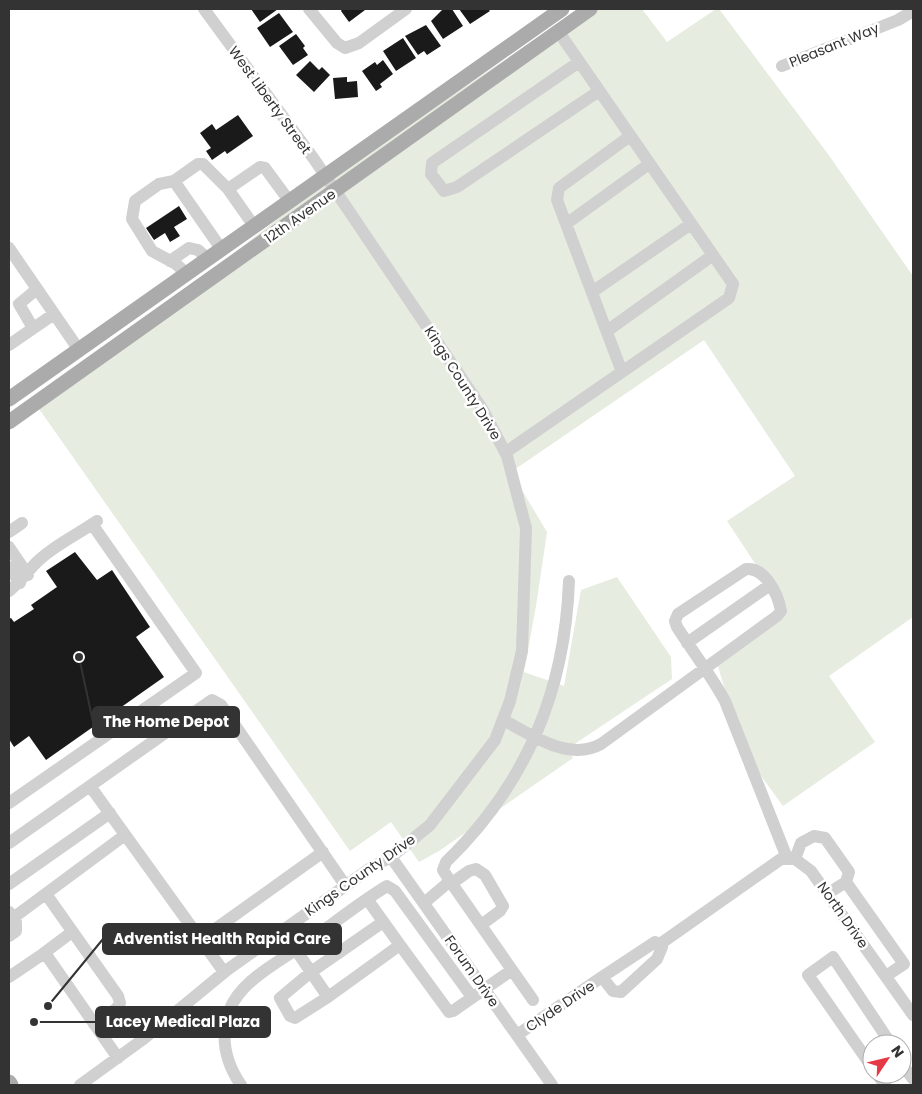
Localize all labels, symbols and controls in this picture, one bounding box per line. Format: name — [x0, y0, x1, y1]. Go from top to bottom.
street label: Pleasant Way — [786, 18, 882, 72]
street label: West Liberty Street — [224, 42, 316, 158]
street label: 12th Avenue — [260, 184, 340, 248]
street label: Kings County Drive — [420, 322, 506, 444]
callout: The Home Depot — [93, 707, 239, 737]
text: The Home Depot — [103, 711, 229, 732]
street label: Kings County Drive — [301, 829, 420, 921]
street label: North Drive — [813, 878, 873, 952]
callout: Adventist Health Rapid Care — [103, 924, 341, 954]
text: Adventist Health Rapid Care — [113, 928, 331, 949]
street label: Forum Drive — [440, 931, 504, 1011]
street label: Clyde Drive — [522, 975, 599, 1036]
callout: Lacey Medical Plaza — [96, 1007, 270, 1037]
text: Lacey Medical Plaza — [106, 1011, 260, 1032]
north arrow — [862, 1034, 912, 1084]
text: N — [886, 1041, 909, 1062]

